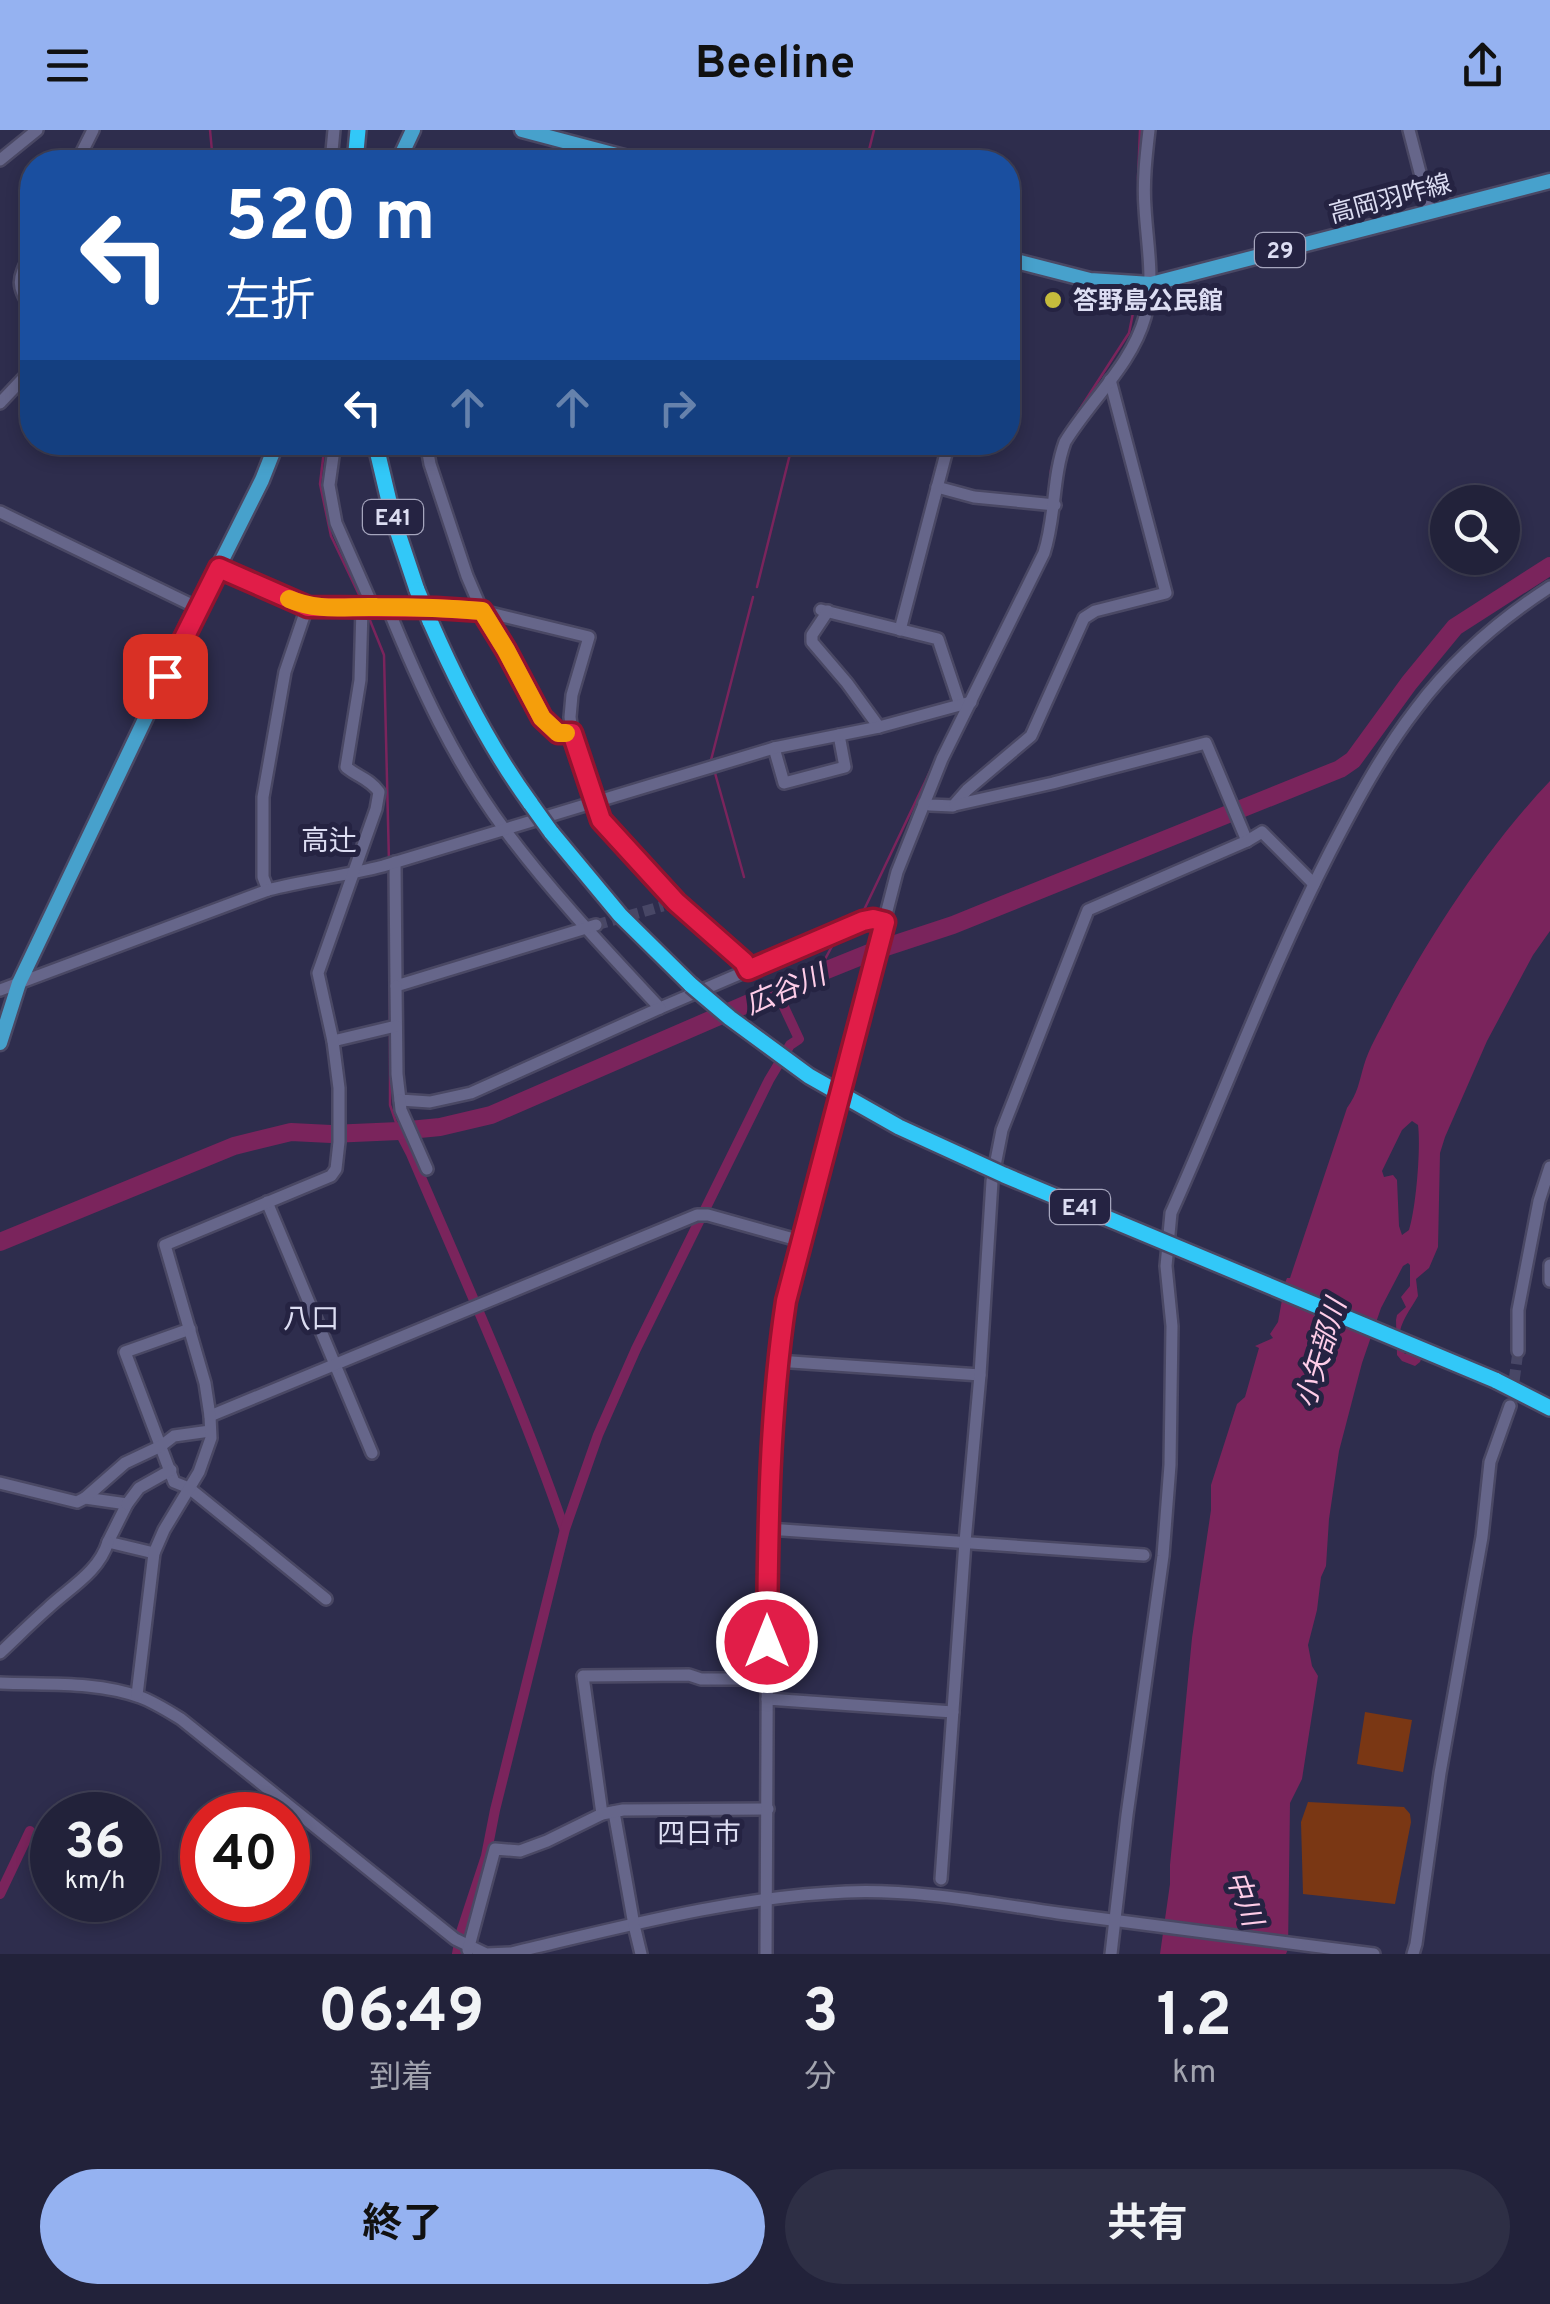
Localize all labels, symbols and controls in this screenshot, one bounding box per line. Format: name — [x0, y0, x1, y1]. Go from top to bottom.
text: Beeline — [695, 37, 855, 94]
icon: menu — [40, 38, 95, 93]
icon: share — [1455, 38, 1510, 93]
street label: 高岡羽咋線 — [1326, 169, 1455, 233]
text: 520 m — [225, 176, 435, 265]
icon: left — [60, 190, 190, 320]
road number: 29 — [1255, 233, 1305, 267]
text: 左折 — [225, 275, 315, 332]
place label: 答野島公民館 — [1073, 287, 1223, 319]
marker: 答野島公民館 — [1042, 289, 1064, 311]
icon: left — [335, 380, 390, 435]
icon: ahead — [440, 380, 495, 435]
icon: ahead — [545, 380, 600, 435]
icon: right — [650, 380, 705, 435]
map controls — [1430, 485, 1520, 575]
button: search — [1430, 485, 1520, 575]
road number: E41 — [363, 500, 423, 534]
pin — [123, 634, 208, 719]
icon: arrive — [138, 649, 193, 704]
district label: 高辻 — [301, 825, 357, 861]
water label: 広谷川 — [740, 958, 835, 1025]
road number: E41 — [1050, 1190, 1110, 1224]
water label: 小矢部川 — [1289, 1292, 1357, 1413]
district label: 八口 — [283, 1303, 339, 1339]
position arrow — [715, 1590, 819, 1694]
speed limit sign: 40 — [180, 1792, 310, 1922]
text: 36 — [65, 1813, 125, 1876]
district label: 四日市 — [657, 1818, 741, 1854]
text: km/h — [65, 1866, 125, 1898]
water label: 中川 — [1216, 1867, 1270, 1934]
text: 06:49 — [318, 1977, 484, 2053]
text: 3 — [802, 1977, 838, 2053]
text: 1.2 — [1156, 1981, 1232, 2057]
text: km — [1172, 2054, 1216, 2094]
text: 到着 — [369, 2059, 433, 2099]
text: 分 — [804, 2059, 836, 2099]
button: 終了 — [40, 2169, 765, 2284]
button: 共有 — [785, 2169, 1510, 2284]

